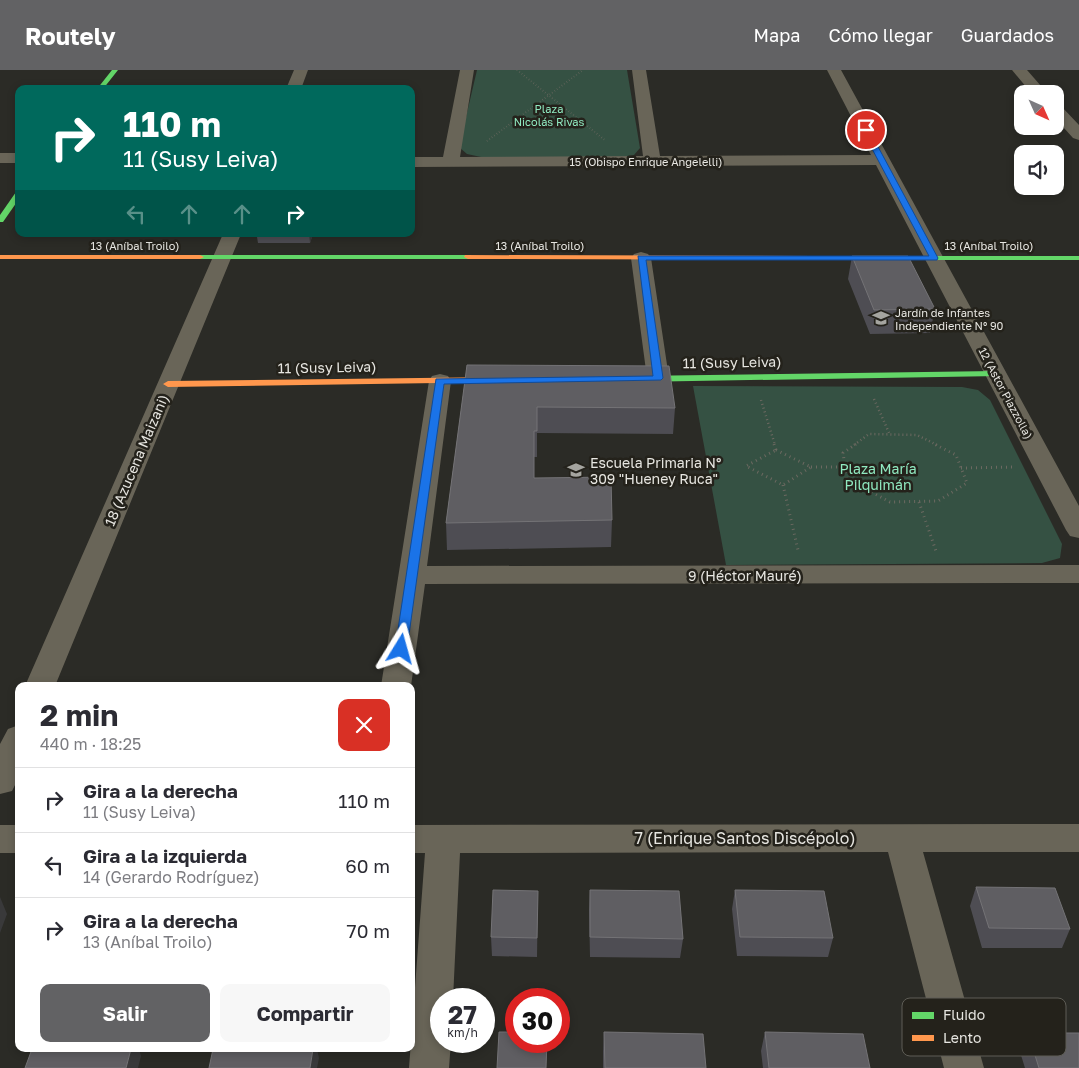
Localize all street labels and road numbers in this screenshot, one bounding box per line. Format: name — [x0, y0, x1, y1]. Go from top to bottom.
street label: 15 (Obispo Enrique Angelelli) — [570, 155, 722, 168]
street label: 13 (Aníbal Troilo) — [90, 239, 180, 252]
street label: 13 (Aníbal Troilo) — [495, 239, 585, 252]
street label: 13 (Aníbal Troilo) — [944, 239, 1034, 252]
street label: 12 (Astor Piazzolla) — [976, 345, 1036, 441]
street label: 11 (Susy Leiva) — [682, 353, 782, 371]
street label: 11 (Susy Leiva) — [277, 358, 377, 376]
street label: 18 (Azucena Maizani) — [101, 392, 171, 528]
street label: 9 (Héctor Mauré) — [688, 567, 802, 584]
street label: 7 (Enrique Santos Discépolo) — [635, 828, 855, 848]

